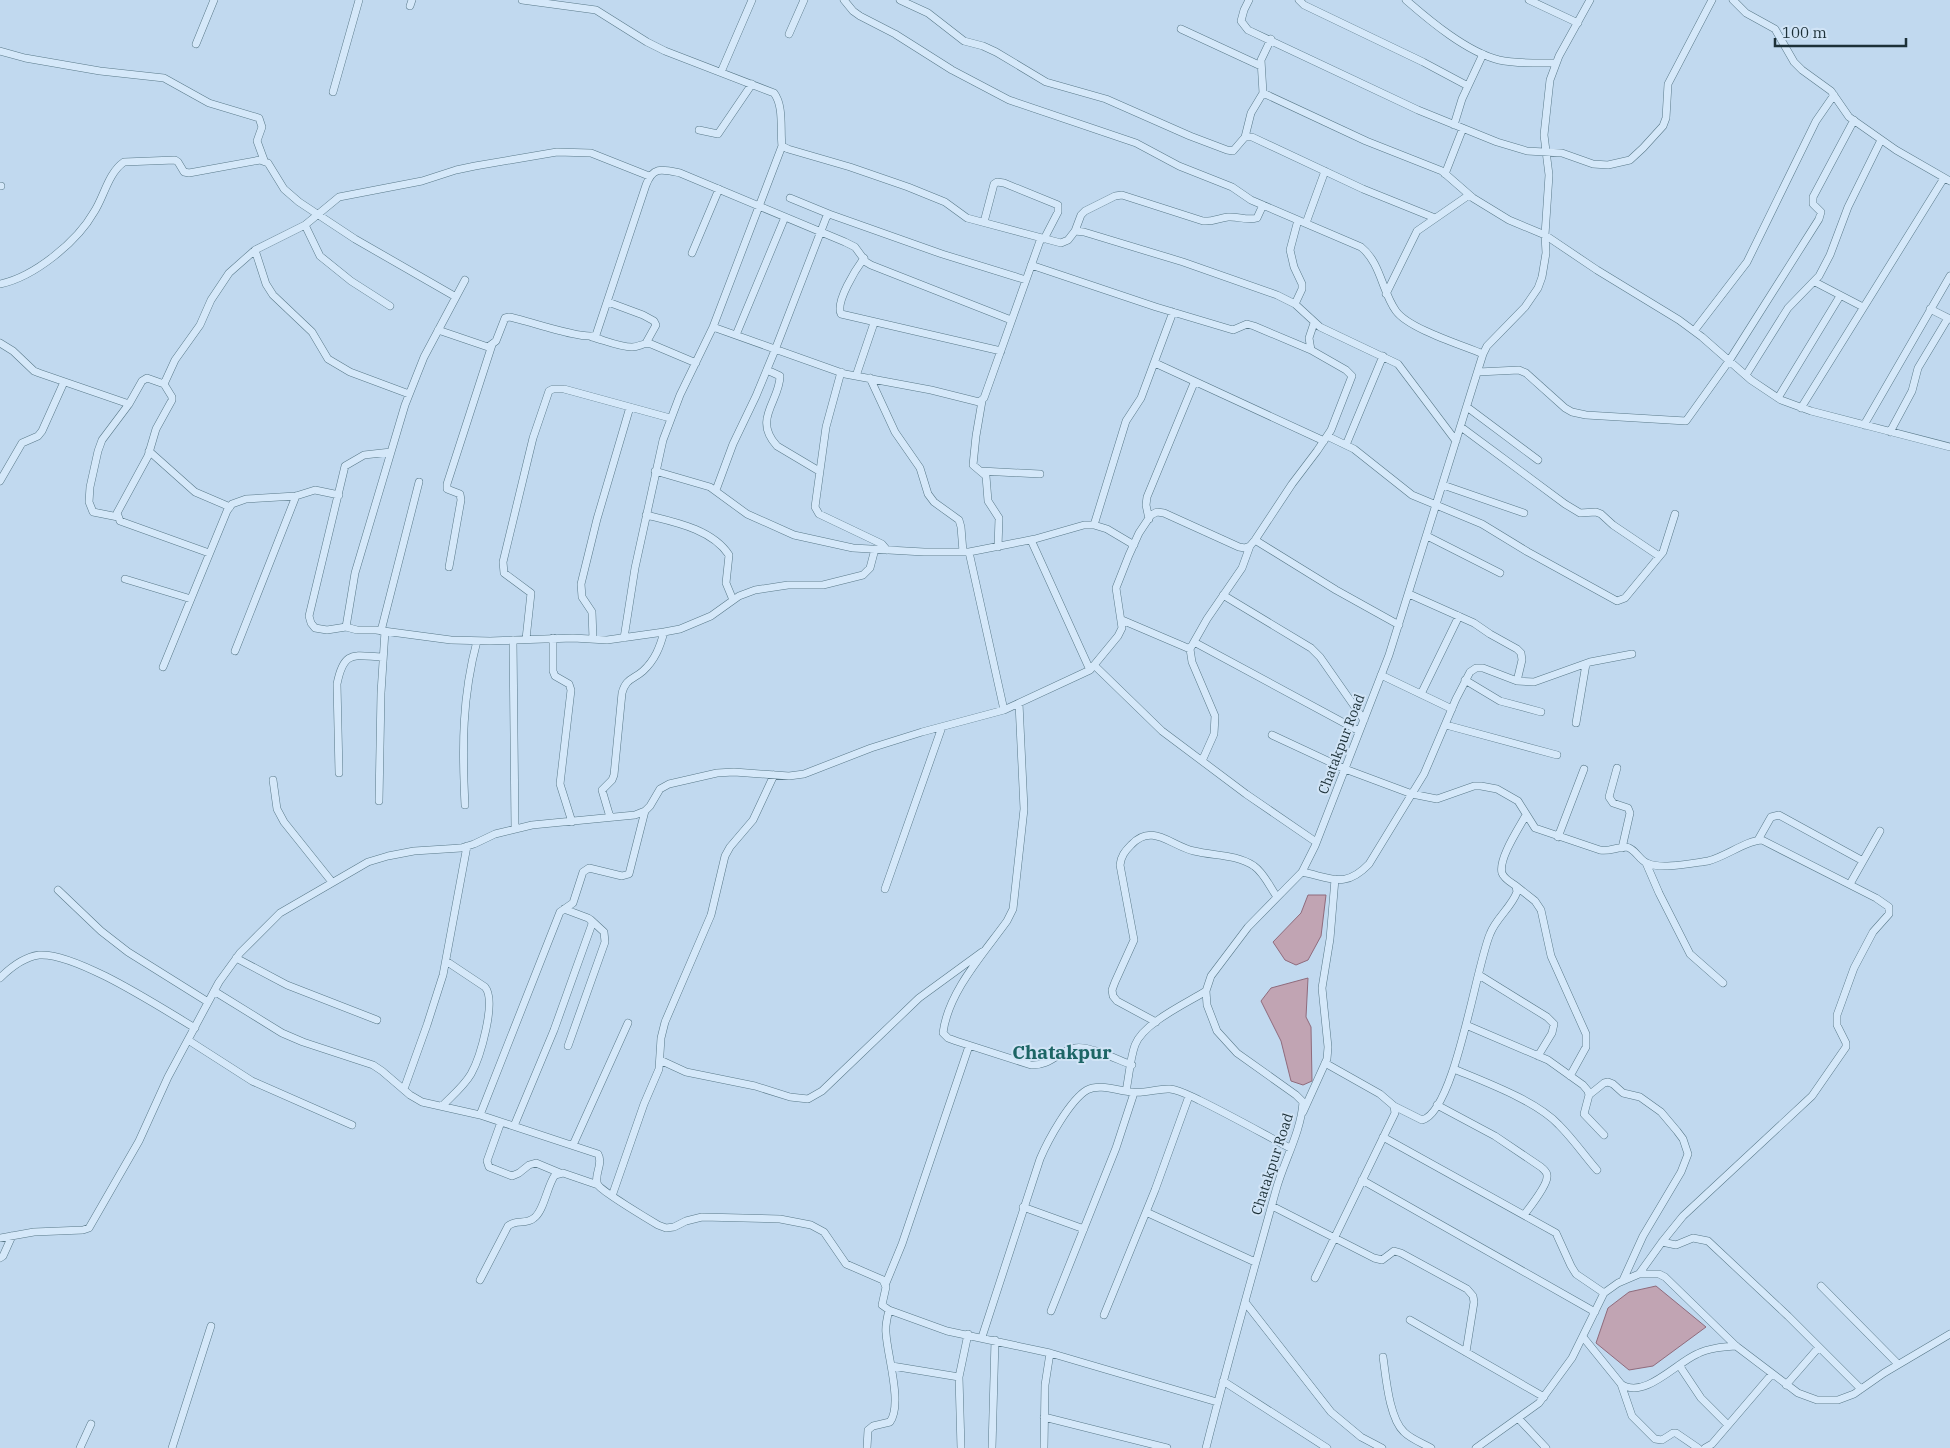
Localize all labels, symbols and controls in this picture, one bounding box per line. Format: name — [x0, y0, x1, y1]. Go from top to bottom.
scale bar — [1775, 15, 1906, 47]
text: 100 m — [1782, 23, 1827, 42]
street label: Chatakpur Road — [1314, 691, 1369, 797]
district label: Chatakpur — [1012, 1040, 1112, 1064]
street label: Chatakpur Road — [1247, 1110, 1297, 1217]

